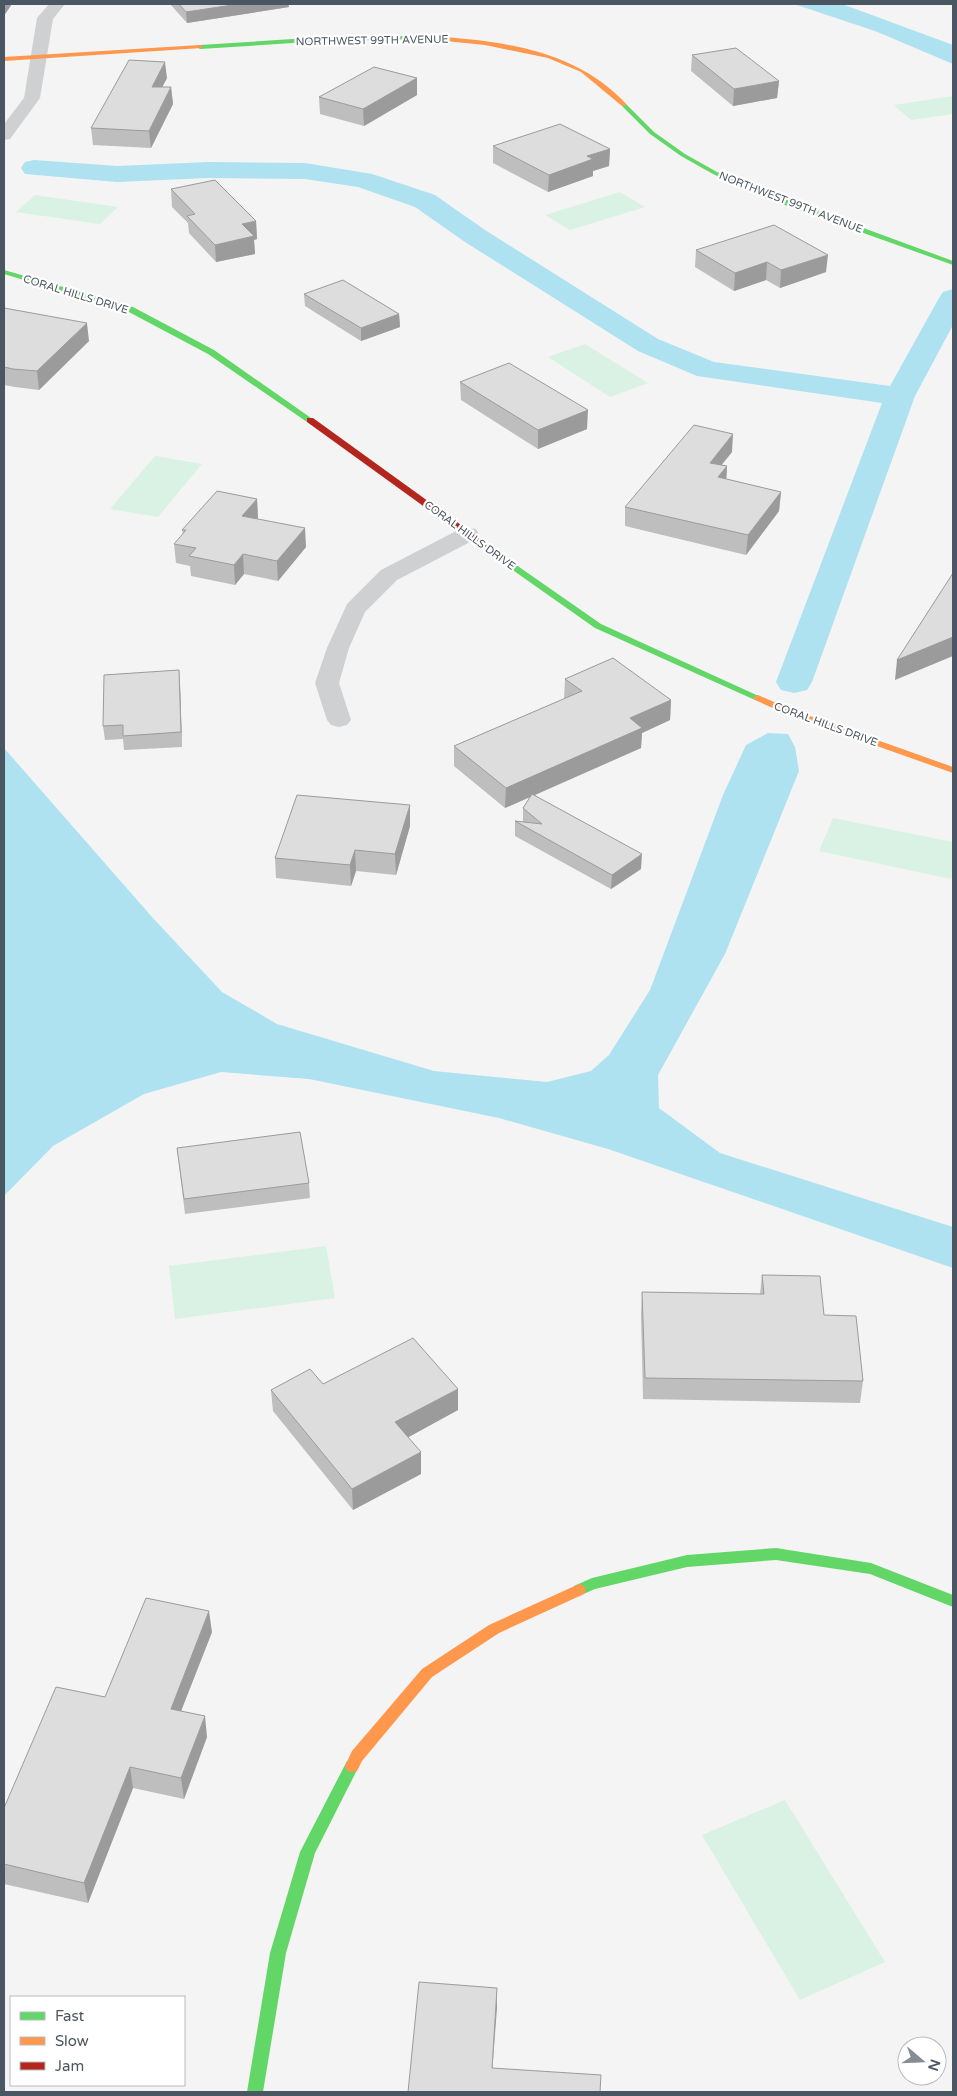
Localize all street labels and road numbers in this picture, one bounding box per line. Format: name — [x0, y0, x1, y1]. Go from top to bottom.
street label: NORTHWEST 99TH AVENUE — [295, 33, 449, 48]
street label: NORTHWEST 99TH AVENUE — [717, 169, 865, 236]
street label: CORAL HILLS DRIVE — [22, 272, 130, 317]
street label: CORAL HILLS DRIVE — [422, 498, 518, 573]
street label: CORAL HILLS DRIVE — [772, 700, 879, 749]

